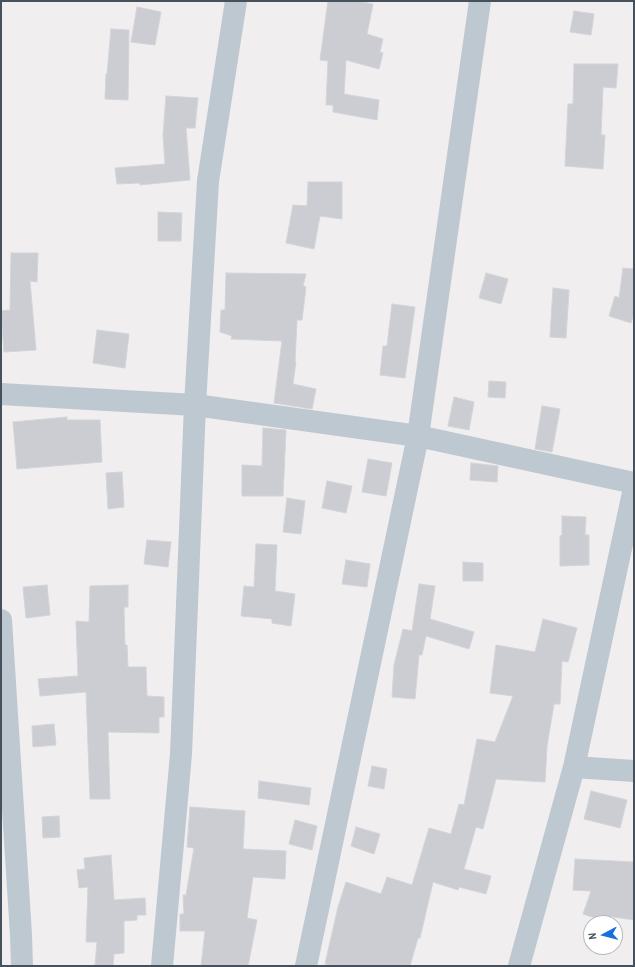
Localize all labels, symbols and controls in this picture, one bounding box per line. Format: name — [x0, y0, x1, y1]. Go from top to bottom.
north arrow — [583, 915, 623, 955]
text: N — [585, 932, 599, 940]

